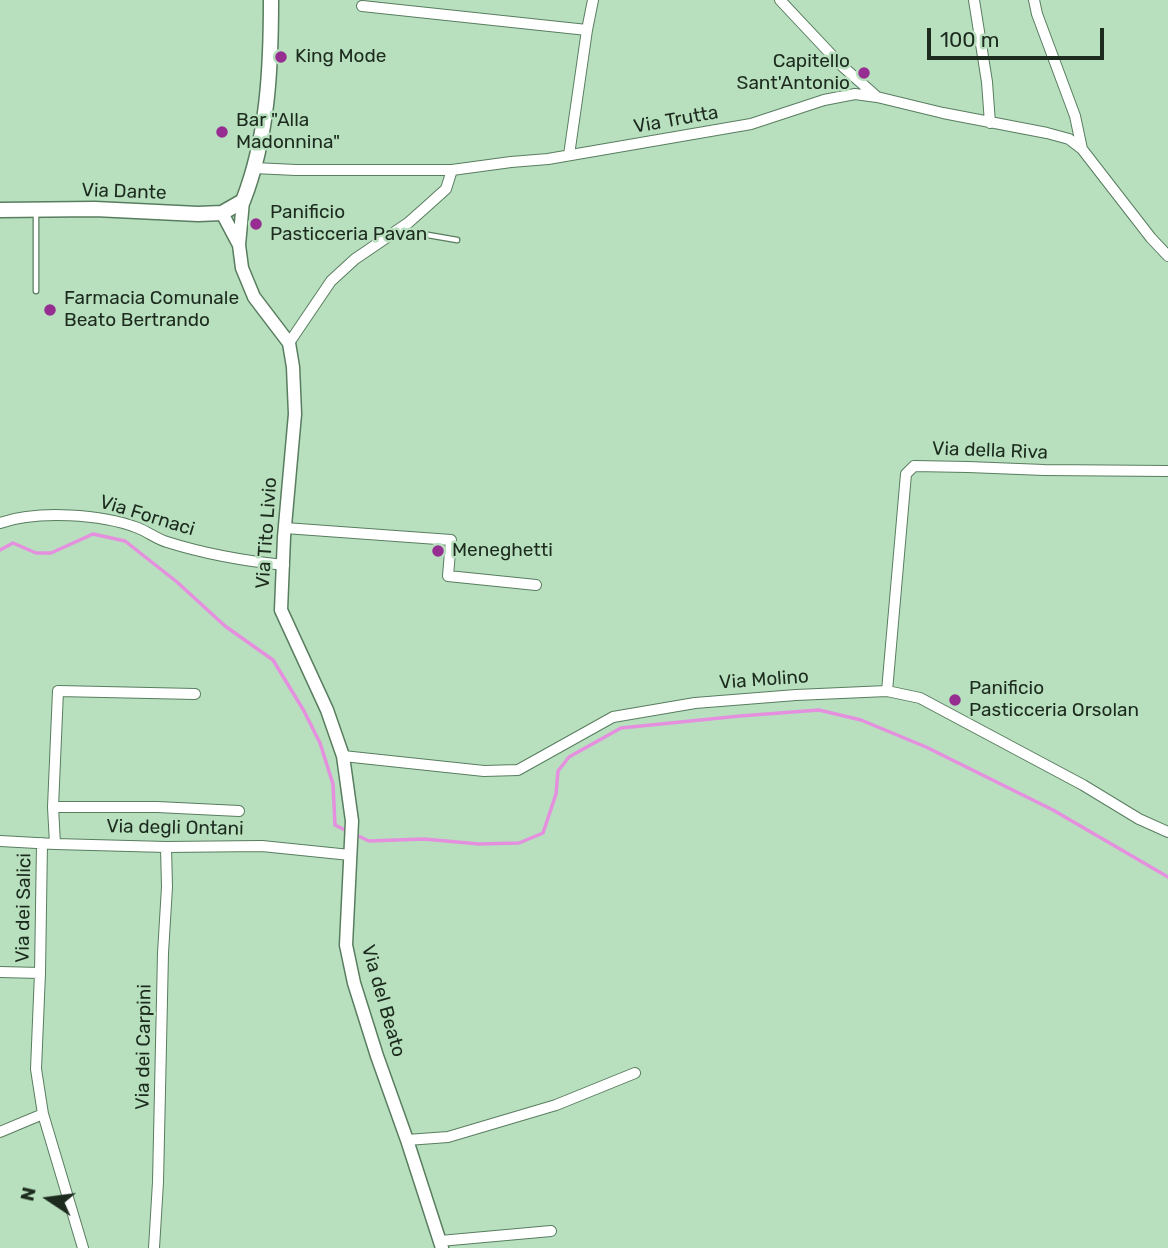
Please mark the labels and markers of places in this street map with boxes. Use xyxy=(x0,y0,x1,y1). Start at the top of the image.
place label: King Mode xyxy=(295,46,386,68)
marker: King Mode xyxy=(273,49,289,65)
place label: Capitello Sant'Antonio xyxy=(737,51,850,95)
marker: Capitello Sant'Antonio xyxy=(856,65,872,81)
place label: Bar "Alla Madonnina" xyxy=(236,110,340,154)
marker: Bar "Alla Madonnina" xyxy=(214,124,230,140)
place label: Panificio Pasticceria Pavan xyxy=(270,202,427,246)
marker: Panificio Pasticceria Pavan xyxy=(248,216,264,232)
place label: Farmacia Comunale Beato Bertrando xyxy=(64,288,239,332)
marker: Farmacia Comunale Beato Bertrando xyxy=(42,302,58,318)
place label: Meneghetti xyxy=(452,540,553,562)
marker: Meneghetti xyxy=(430,543,446,559)
place label: Panificio Pasticceria Orsolan xyxy=(969,678,1139,722)
marker: Panificio Pasticceria Orsolan xyxy=(947,692,963,708)

